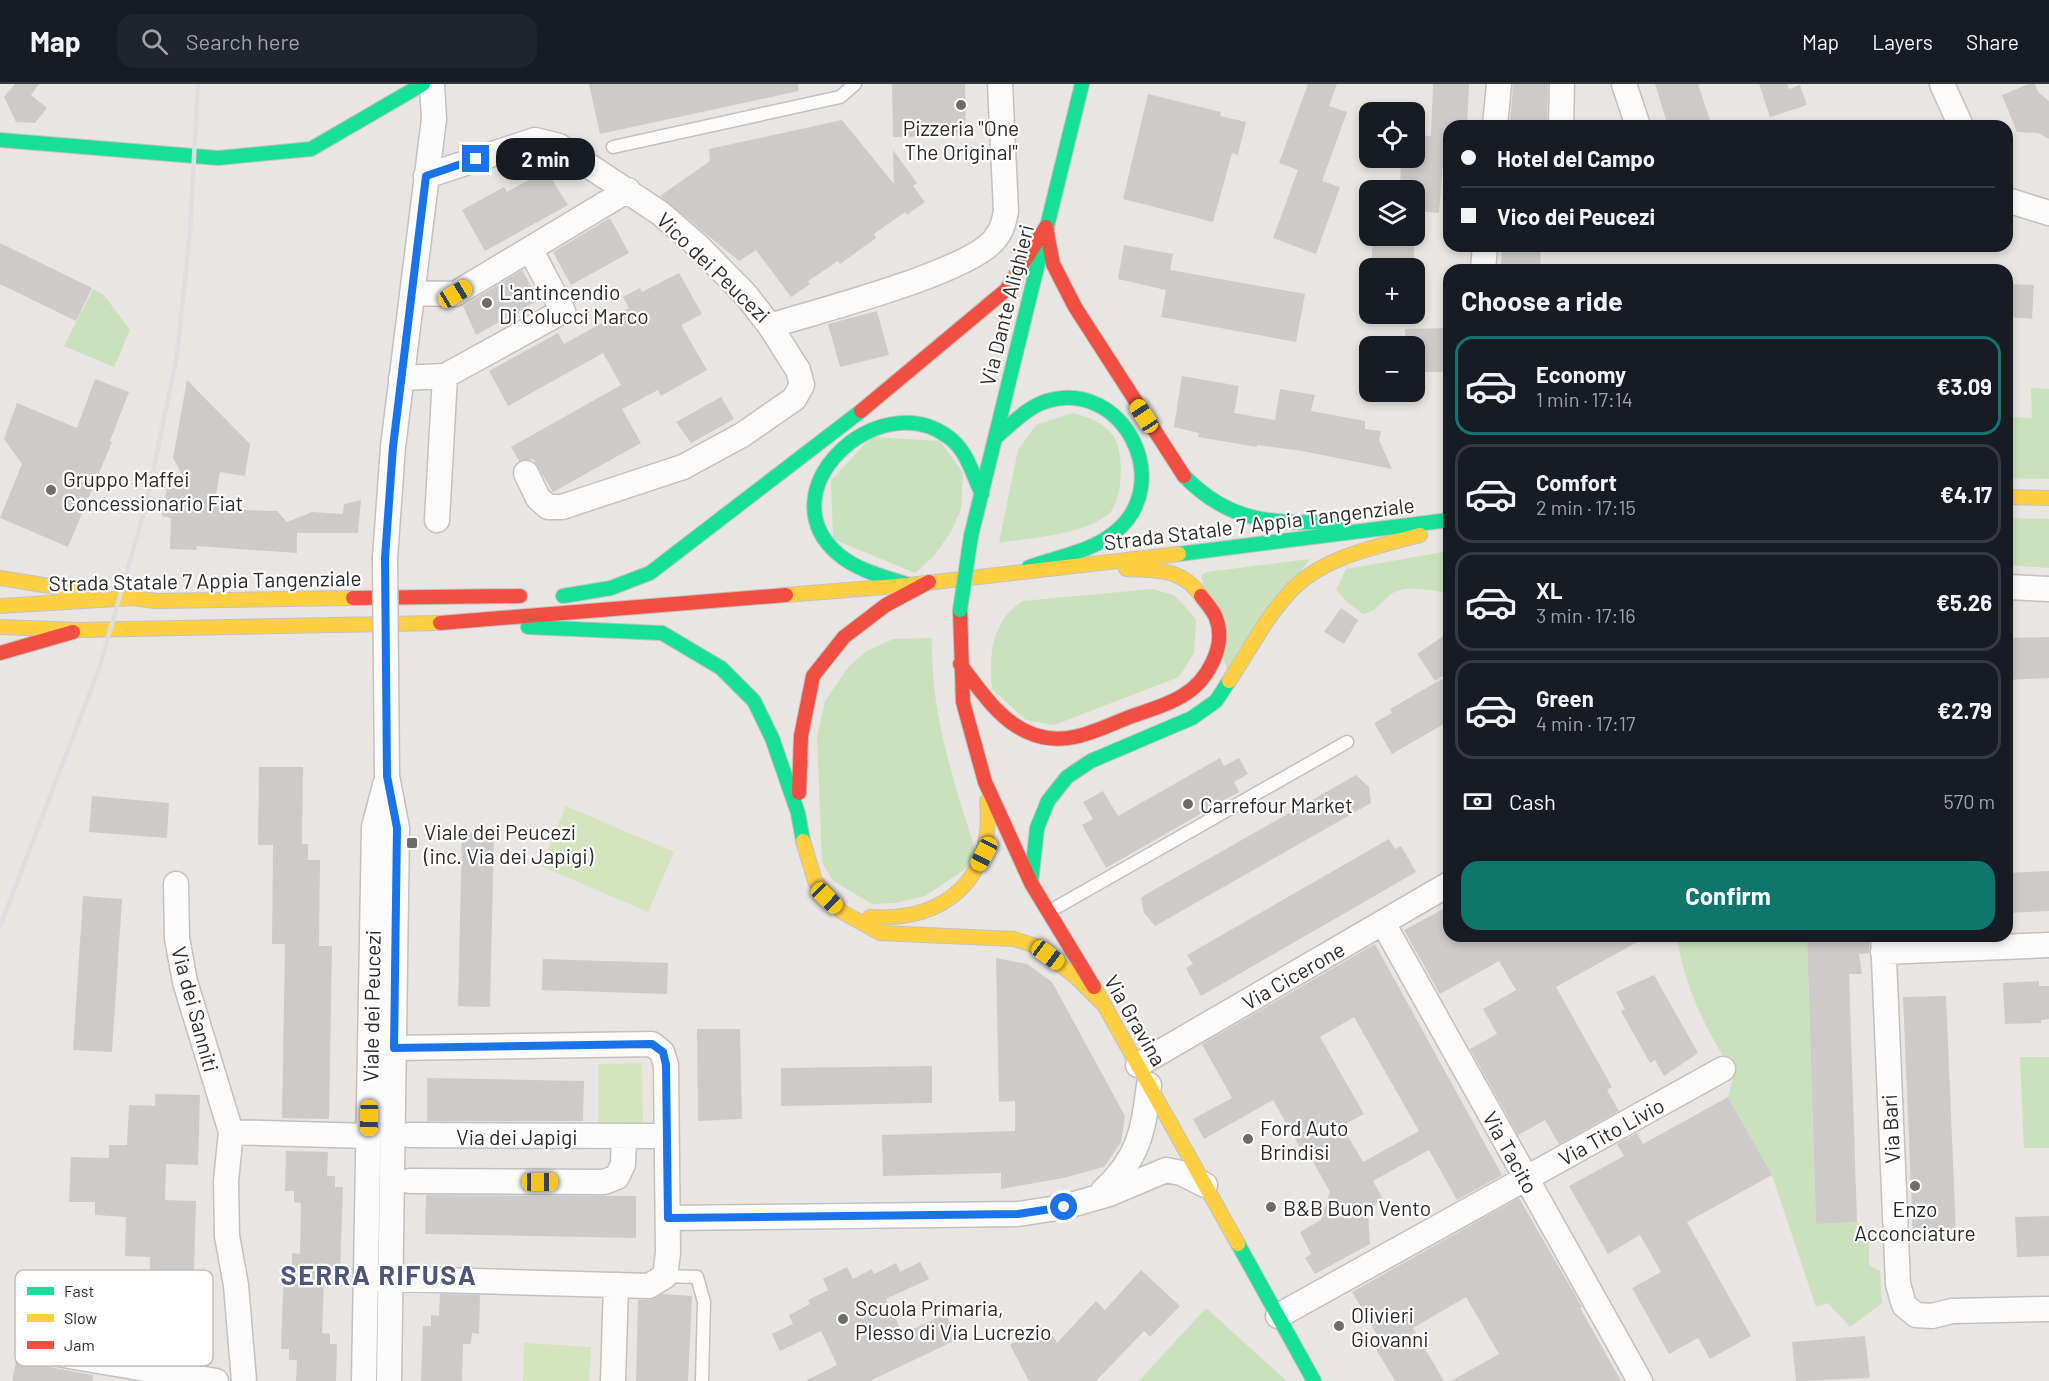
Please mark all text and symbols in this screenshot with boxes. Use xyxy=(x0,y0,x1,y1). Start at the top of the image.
search box xyxy=(117,14,537,68)
text: Map xyxy=(30,24,81,58)
icon: search xyxy=(138,25,171,58)
text: Search here xyxy=(186,28,300,54)
text: Map xyxy=(1802,29,1839,54)
text: Layers xyxy=(1872,29,1933,54)
text: Share xyxy=(1966,29,2019,54)
marker: Pizzeria "One The Original" xyxy=(954,98,968,112)
map controls xyxy=(1359,102,1425,402)
button: locate xyxy=(1359,102,1425,168)
place label: Pizzeria "One The Original" xyxy=(903,115,1019,164)
callout: 2 min xyxy=(497,138,596,180)
route end xyxy=(462,145,489,172)
text: Hotel del Campo xyxy=(1497,145,1655,171)
text: 2 min xyxy=(522,147,569,171)
button: layers xyxy=(1359,180,1425,246)
text: Vico dei Peucezi xyxy=(1497,203,1655,229)
street label: Vico dei Peucezi xyxy=(652,207,776,327)
street label: Via Dante Alighieri xyxy=(974,222,1038,388)
button: + xyxy=(1359,258,1425,324)
car xyxy=(435,277,475,311)
place label: L'antincendio Di Colucci Marco xyxy=(499,279,649,328)
text: Choose a ride xyxy=(1461,284,1623,316)
marker: L'antincendio Di Colucci Marco xyxy=(480,296,494,310)
button: − xyxy=(1359,336,1425,402)
icon: car xyxy=(1464,359,1518,413)
text: Economy xyxy=(1536,361,1626,387)
text: €3.09 xyxy=(1937,373,1992,399)
text: 1 min · 17:14 xyxy=(1536,387,1633,411)
car xyxy=(1127,396,1161,436)
place label: Gruppo Maffei Concessionario Fiat xyxy=(63,466,243,515)
icon: car xyxy=(1464,467,1518,521)
text: Comfort xyxy=(1536,469,1617,495)
text: €4.17 xyxy=(1940,481,1992,507)
marker: Gruppo Maffei Concessionario Fiat xyxy=(44,483,58,497)
street label: Strada Statale 7 Appia Tangenziale xyxy=(1102,492,1416,554)
text: 2 min · 17:15 xyxy=(1536,495,1636,519)
street label: Strada Statale 7 Appia Tangenziale xyxy=(48,565,362,595)
icon: car xyxy=(1464,575,1518,629)
text: XL xyxy=(1536,577,1562,603)
text: €5.26 xyxy=(1936,589,1992,615)
text: 3 min · 17:16 xyxy=(1536,603,1635,627)
icon: car xyxy=(1464,683,1518,737)
text: Green xyxy=(1536,685,1594,711)
text: €2.79 xyxy=(1937,697,1992,723)
text: 4 min · 17:17 xyxy=(1536,711,1635,735)
icon: cash xyxy=(1461,785,1494,818)
text: Cash xyxy=(1509,788,1556,814)
text: 570 m xyxy=(1943,789,1995,813)
place label: Carrefour Market xyxy=(1200,792,1353,817)
marker: Carrefour Market xyxy=(1181,797,1195,811)
place label: Viale dei Peucezi (inc. Via dei Japigi) xyxy=(423,819,594,868)
car xyxy=(968,834,1000,874)
marker: Viale dei Peucezi (inc. Via dei Japigi) xyxy=(405,836,419,850)
button: Confirm xyxy=(1461,861,1995,930)
car xyxy=(808,879,846,917)
street label: Viale dei Peucezi xyxy=(357,930,385,1082)
street label: Via Cicerone xyxy=(1237,936,1349,1014)
car xyxy=(1028,937,1068,973)
street label: Via dei Sanniti xyxy=(167,944,225,1074)
street label: Via Gravina xyxy=(1100,970,1172,1070)
street label: Via Tito Livio xyxy=(1554,1092,1668,1170)
street label: Via Bari xyxy=(1876,1094,1904,1164)
car xyxy=(360,1100,378,1136)
street label: Via Tacito xyxy=(1478,1107,1544,1197)
place label: Ford Auto Brindisi xyxy=(1260,1115,1349,1164)
street label: Via dei Japigi xyxy=(456,1124,578,1149)
marker: Ford Auto Brindisi xyxy=(1241,1132,1255,1146)
car xyxy=(522,1173,558,1191)
marker: Enzo Acconciature xyxy=(1908,1179,1922,1193)
route start xyxy=(1050,1193,1077,1220)
place label: B&B Buon Vento xyxy=(1283,1195,1431,1220)
place label: Enzo Acconciature xyxy=(1854,1196,1976,1245)
marker: B&B Buon Vento xyxy=(1264,1200,1278,1214)
district label: SERRA RIFUSA xyxy=(281,1258,477,1290)
legend xyxy=(15,1270,213,1366)
text: Fast xyxy=(64,1281,94,1300)
place label: Scuola Primaria, Plesso di Via Lucrezio xyxy=(855,1295,1051,1344)
place label: Olivieri Giovanni xyxy=(1351,1302,1429,1351)
text: Slow xyxy=(64,1308,97,1327)
marker: Scuola Primaria, Plesso di Via Lucrezio xyxy=(836,1312,850,1326)
marker: Olivieri Giovanni xyxy=(1332,1319,1346,1333)
text: Jam xyxy=(64,1335,95,1354)

